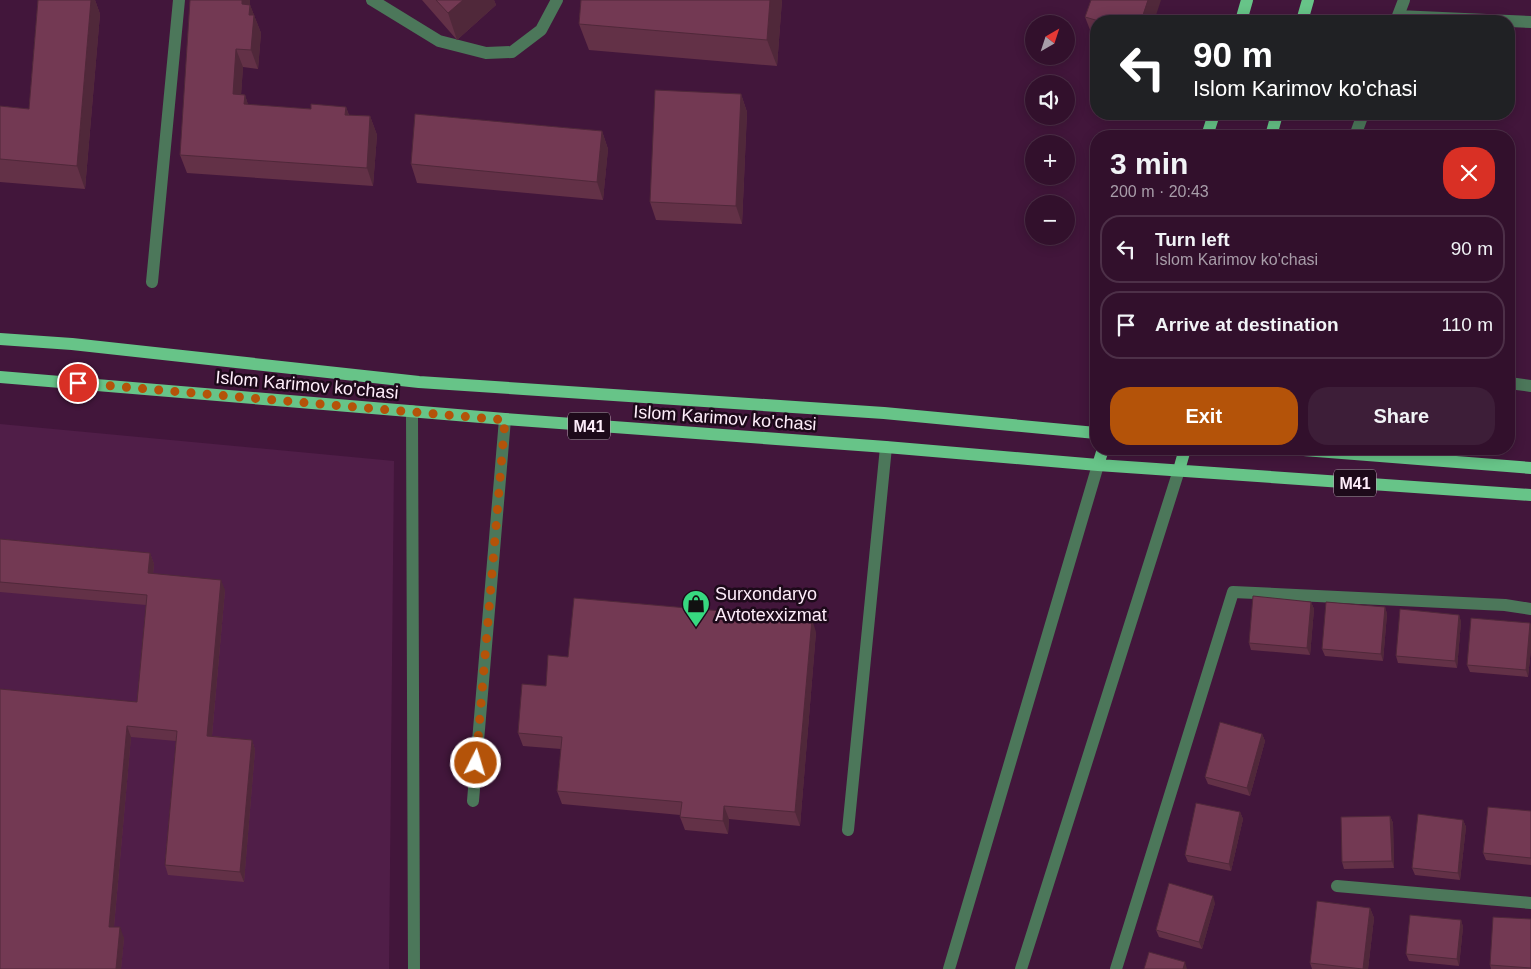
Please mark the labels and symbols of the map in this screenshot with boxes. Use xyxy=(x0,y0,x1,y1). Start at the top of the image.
north arrow xyxy=(1025,15,1075,65)
pin xyxy=(57,362,99,404)
street label: Islom Karimov ko'chasi xyxy=(215,367,399,403)
street label: Islom Karimov ko'chasi xyxy=(633,402,817,434)
road number: M41 xyxy=(568,412,610,440)
road number: M41 xyxy=(1334,469,1376,496)
place label: Surxondaryo Avtotexxizmat xyxy=(715,584,827,625)
shop icon: Surxondaryo Avtotexxizmat xyxy=(681,589,711,628)
position arrow xyxy=(449,736,501,788)

